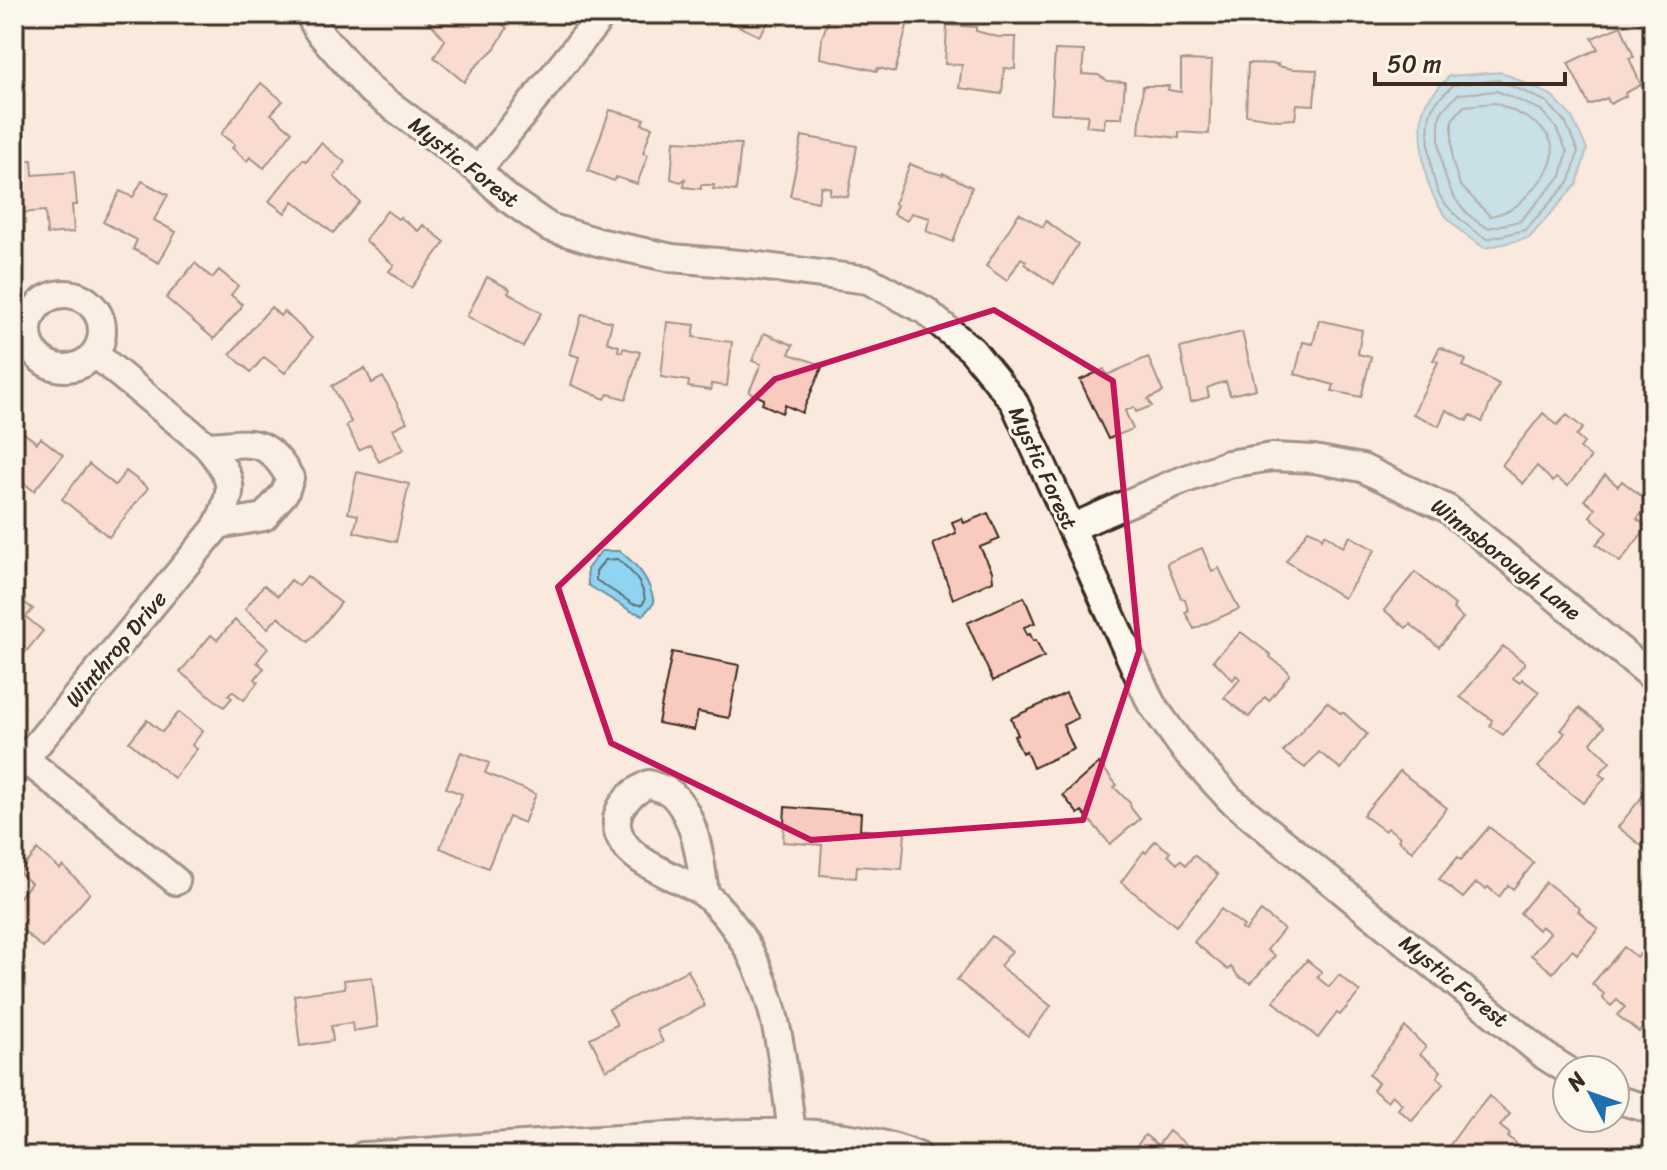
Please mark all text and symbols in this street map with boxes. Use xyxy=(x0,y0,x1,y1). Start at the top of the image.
scale bar xyxy=(1375,36,1565,86)
text: 50 m xyxy=(1387,43,1442,85)
street label: Mystic Forest xyxy=(400,106,529,218)
street label: Mystic Forest xyxy=(997,400,1089,537)
street label: Winnsborough Lane xyxy=(1422,487,1590,631)
street label: Winthrop Drive xyxy=(55,582,177,716)
street label: Mystic Forest xyxy=(1390,924,1518,1038)
north arrow xyxy=(1551,1054,1631,1134)
text: N xyxy=(1556,1062,1596,1101)

